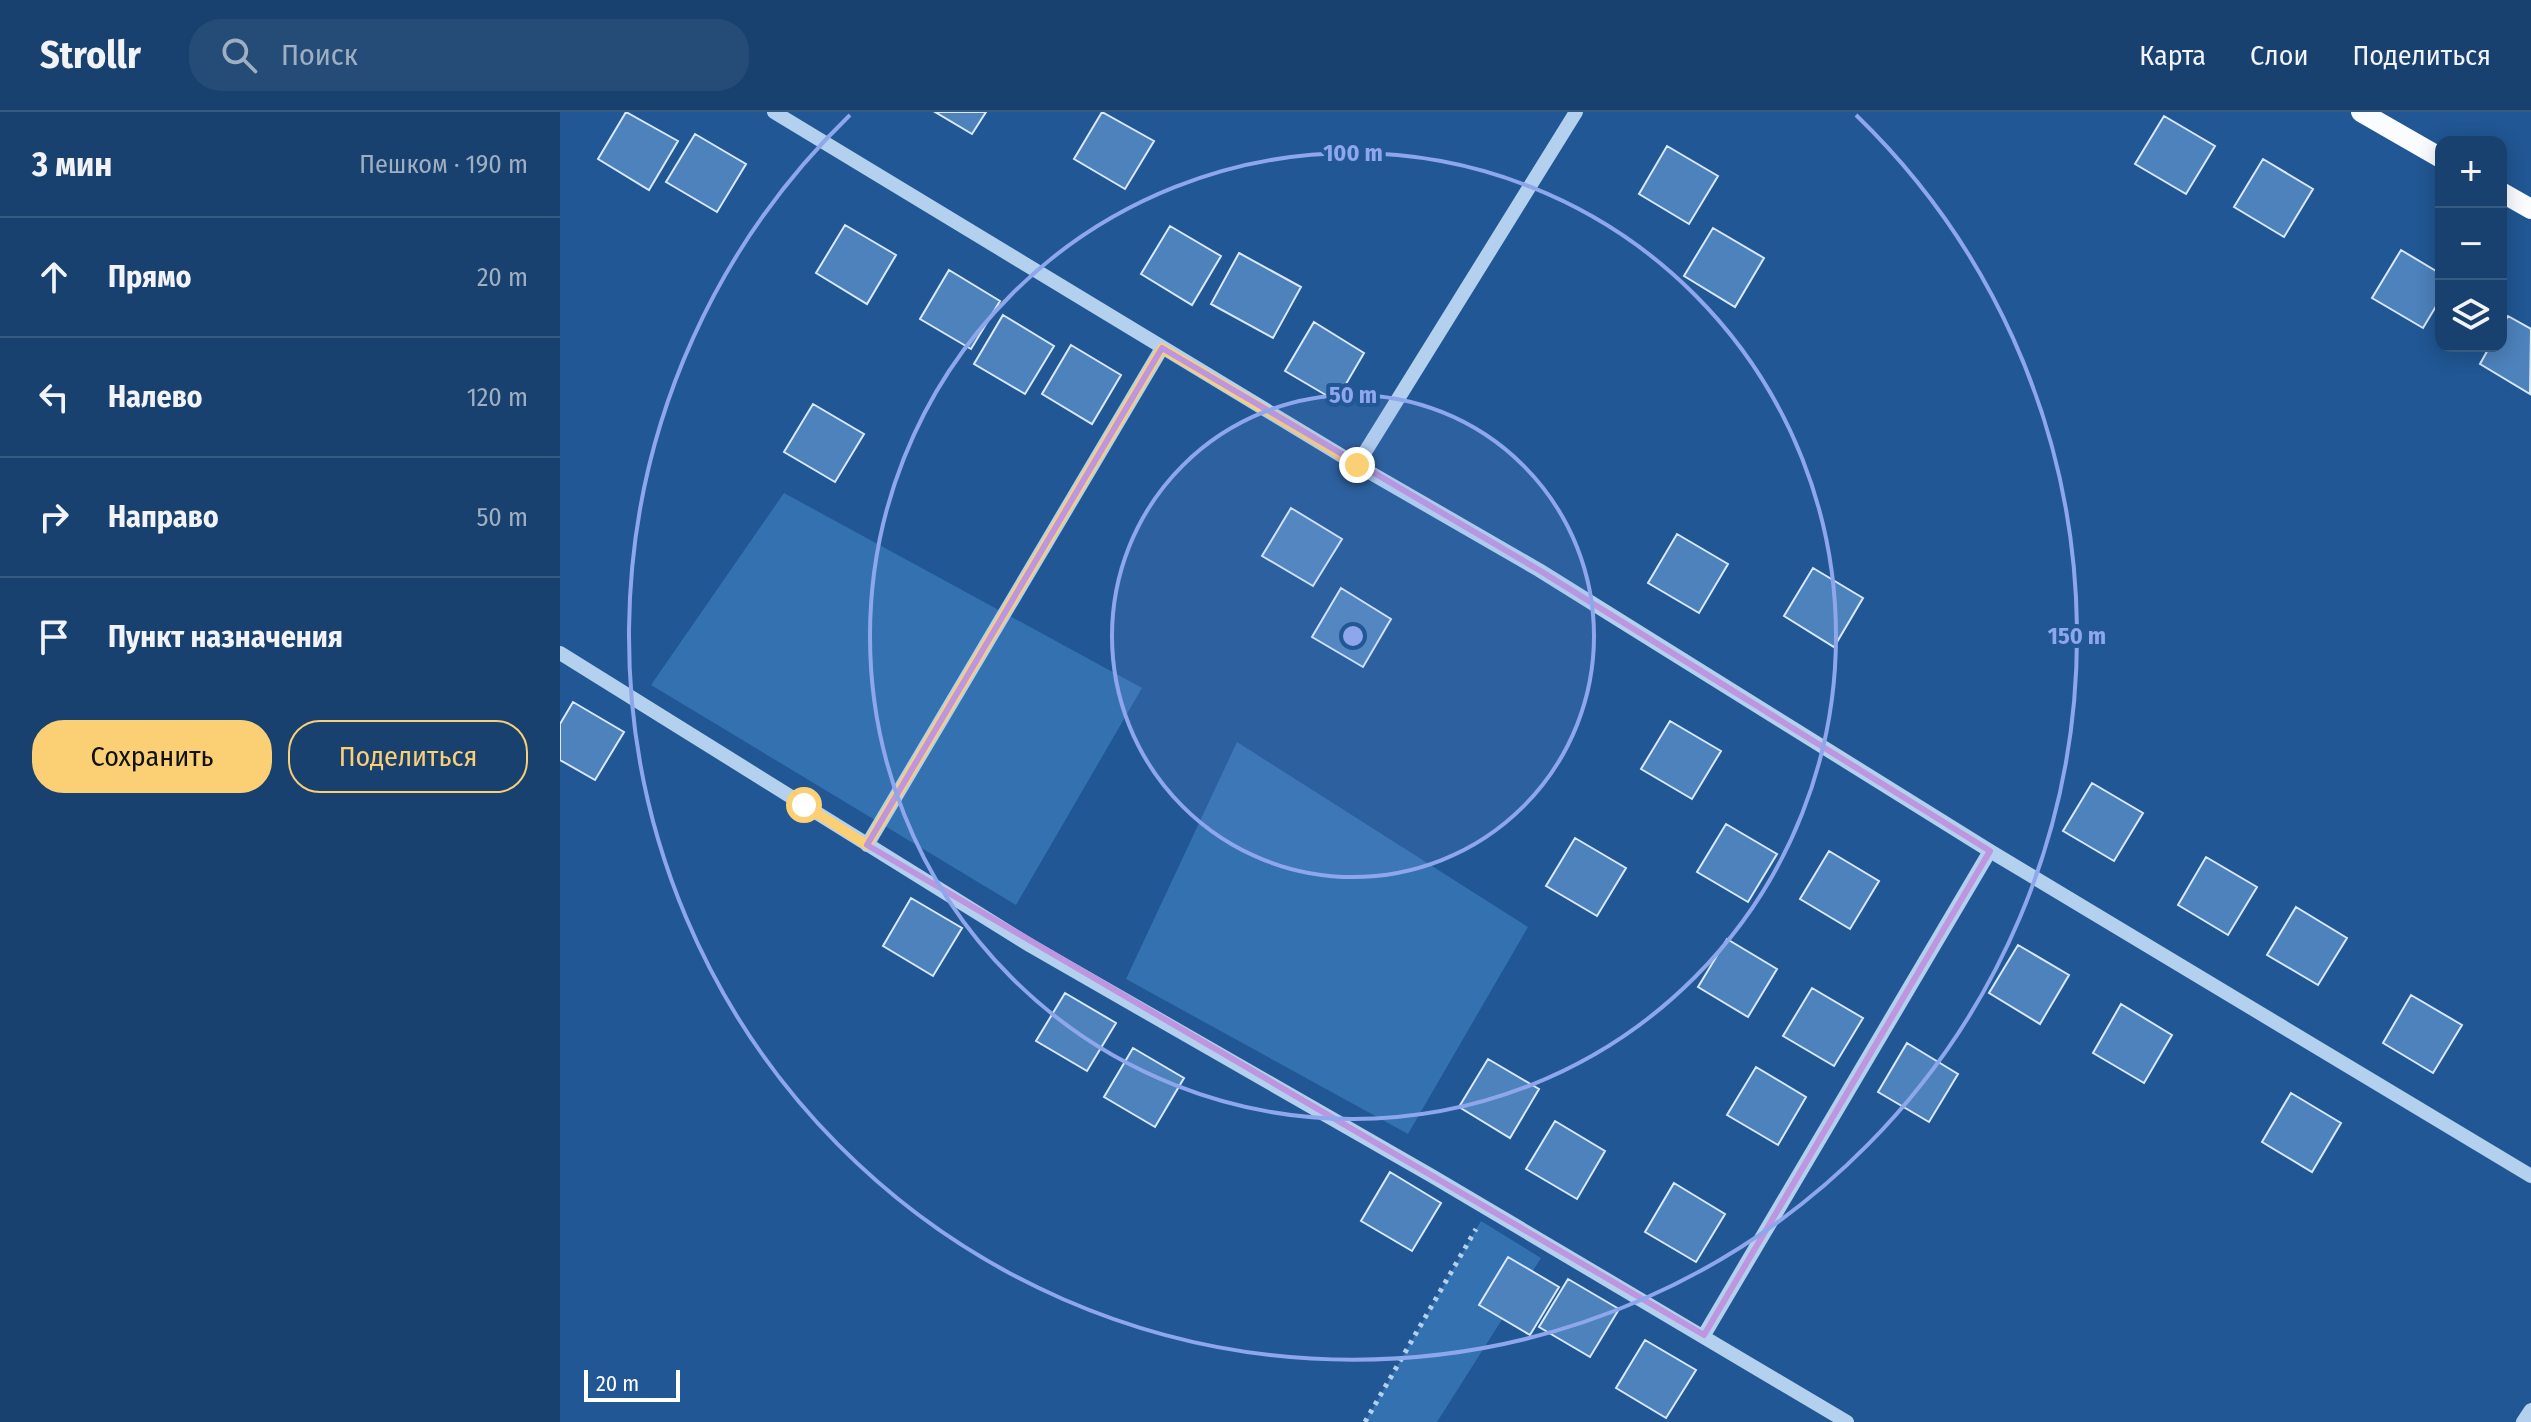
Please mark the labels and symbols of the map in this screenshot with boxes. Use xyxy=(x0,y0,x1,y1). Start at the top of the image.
text: 100 m xyxy=(1323,139,1383,167)
text: 50 m xyxy=(1329,381,1377,409)
route end xyxy=(1339,447,1375,483)
centre of rings xyxy=(1339,622,1367,650)
text: 150 m xyxy=(2048,622,2106,650)
route start xyxy=(786,787,822,823)
scale bar xyxy=(584,1366,680,1402)

